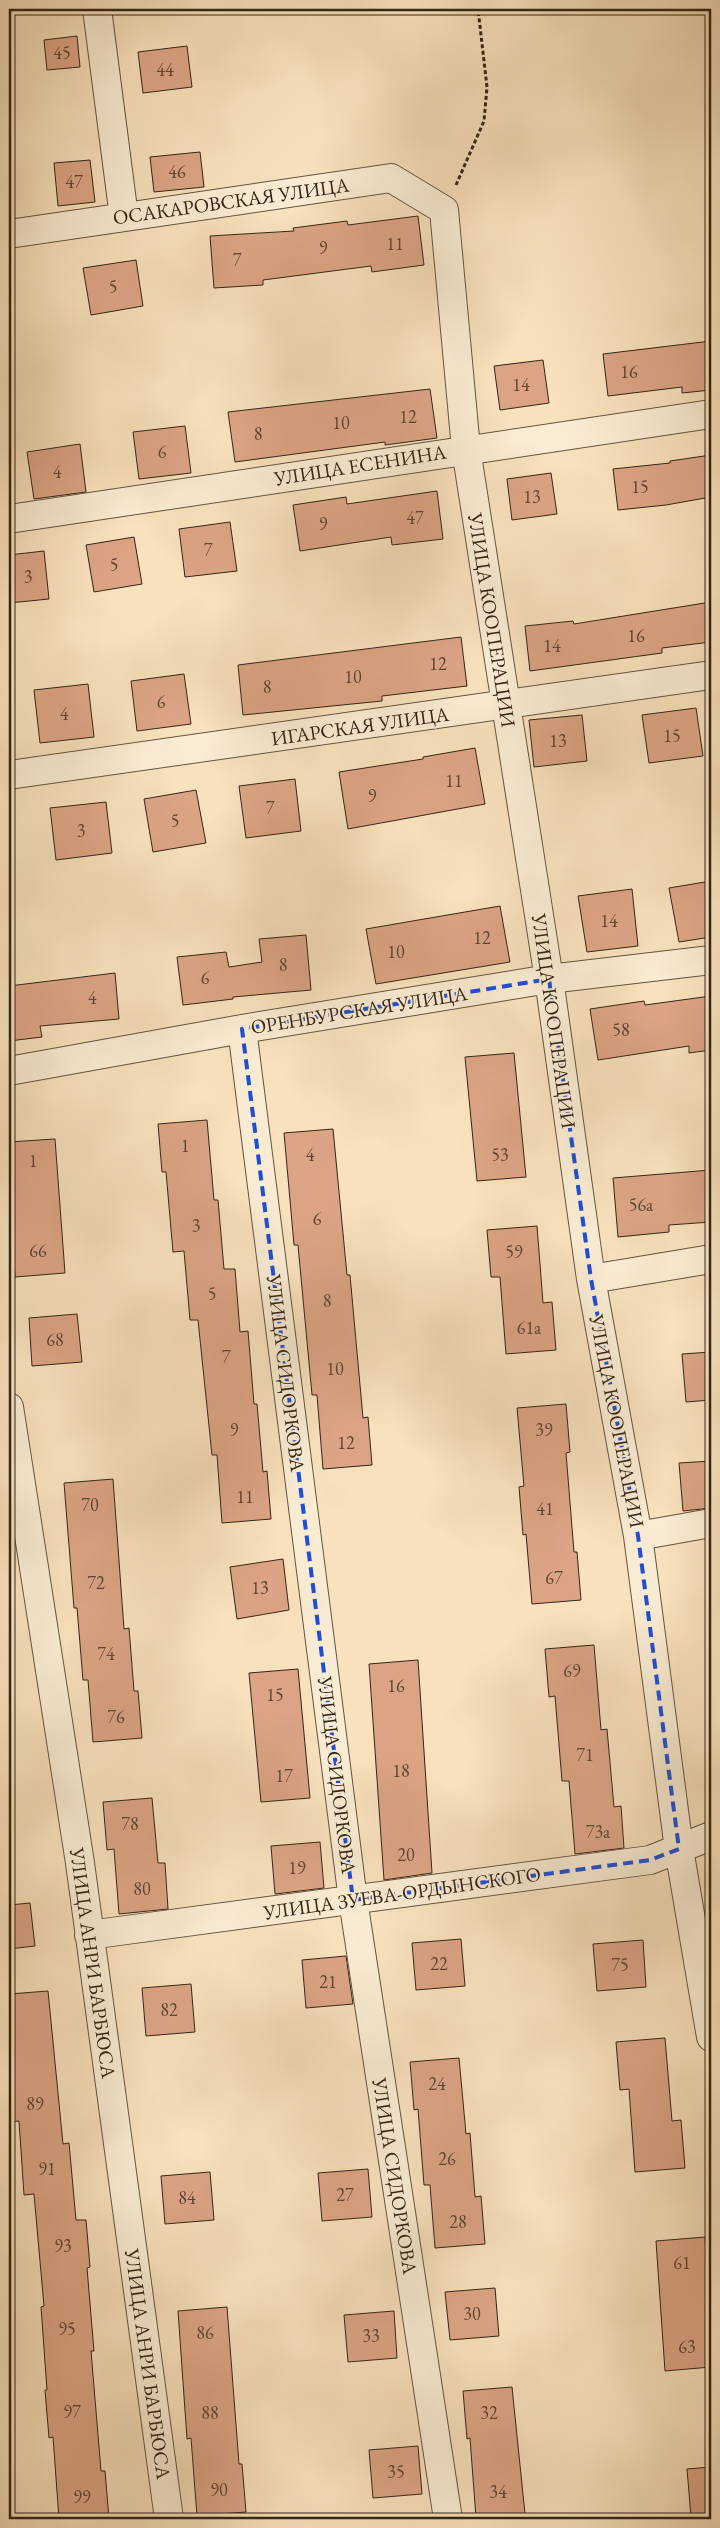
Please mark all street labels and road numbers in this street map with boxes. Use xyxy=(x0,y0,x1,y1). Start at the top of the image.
street label: ОСАКАРОВСКАЯ УЛИЦА xyxy=(111,172,351,230)
street label: УЛИЦА ЕСЕНИНА xyxy=(271,439,448,492)
street label: УЛИЦА КООПЕРАЦИИ xyxy=(462,510,522,729)
street label: ИГАРСКАЯ УЛИЦА xyxy=(269,701,451,751)
street label: УЛИЦА КООПЕРАЦИИ xyxy=(526,911,582,1130)
street label: ОРЕНБУРСКАЯ УЛИЦА xyxy=(249,980,469,1040)
street label: УЛИЦА СИДОРКОВА xyxy=(261,1272,311,1473)
street label: УЛИЦА КООПЕРАЦИИ xyxy=(583,1311,650,1530)
street label: УЛИЦА СИДОРКОВА xyxy=(312,1674,362,1875)
street label: УЛИЦА АНРИ БАРБЮСА xyxy=(64,1845,122,2080)
street label: УЛИЦА ЗУЕВА-ОРДЫНСКОГО xyxy=(261,1861,542,1925)
street label: УЛИЦА СИДОРКОВА xyxy=(366,2075,423,2276)
street label: УЛИЦА АНРИ БАРБЮСА xyxy=(119,2246,177,2481)

